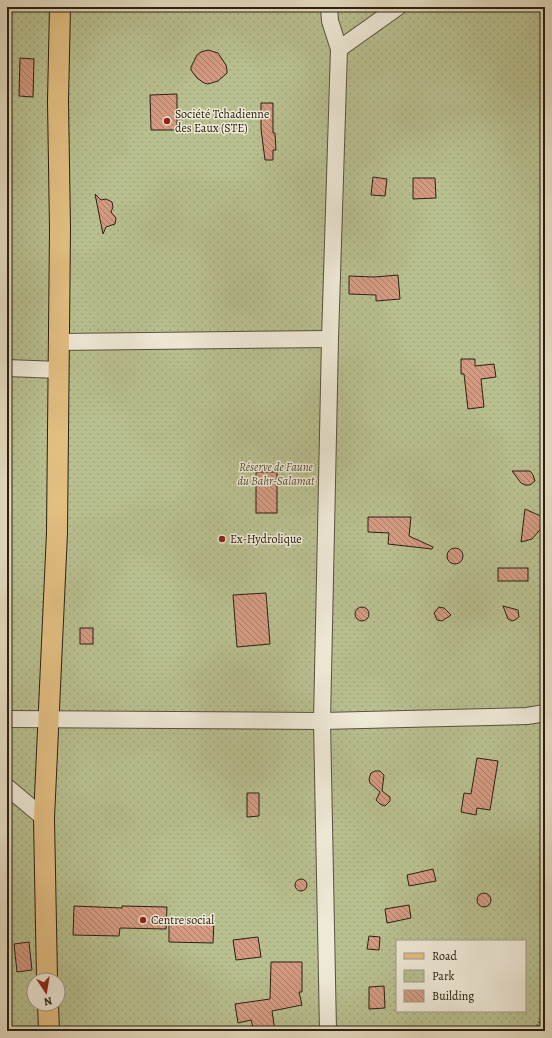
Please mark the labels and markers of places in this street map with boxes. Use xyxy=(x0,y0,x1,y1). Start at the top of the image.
place label: Société Tchadienne des Eaux (STE) xyxy=(175,106,269,136)
marker: Société Tchadienne des Eaux (STE) xyxy=(162,116,172,126)
place label: Ex-Hydrolique xyxy=(230,531,302,547)
marker: Ex-Hydrolique xyxy=(217,534,227,544)
place label: Centre social xyxy=(151,912,214,928)
marker: Centre social xyxy=(138,915,148,925)

